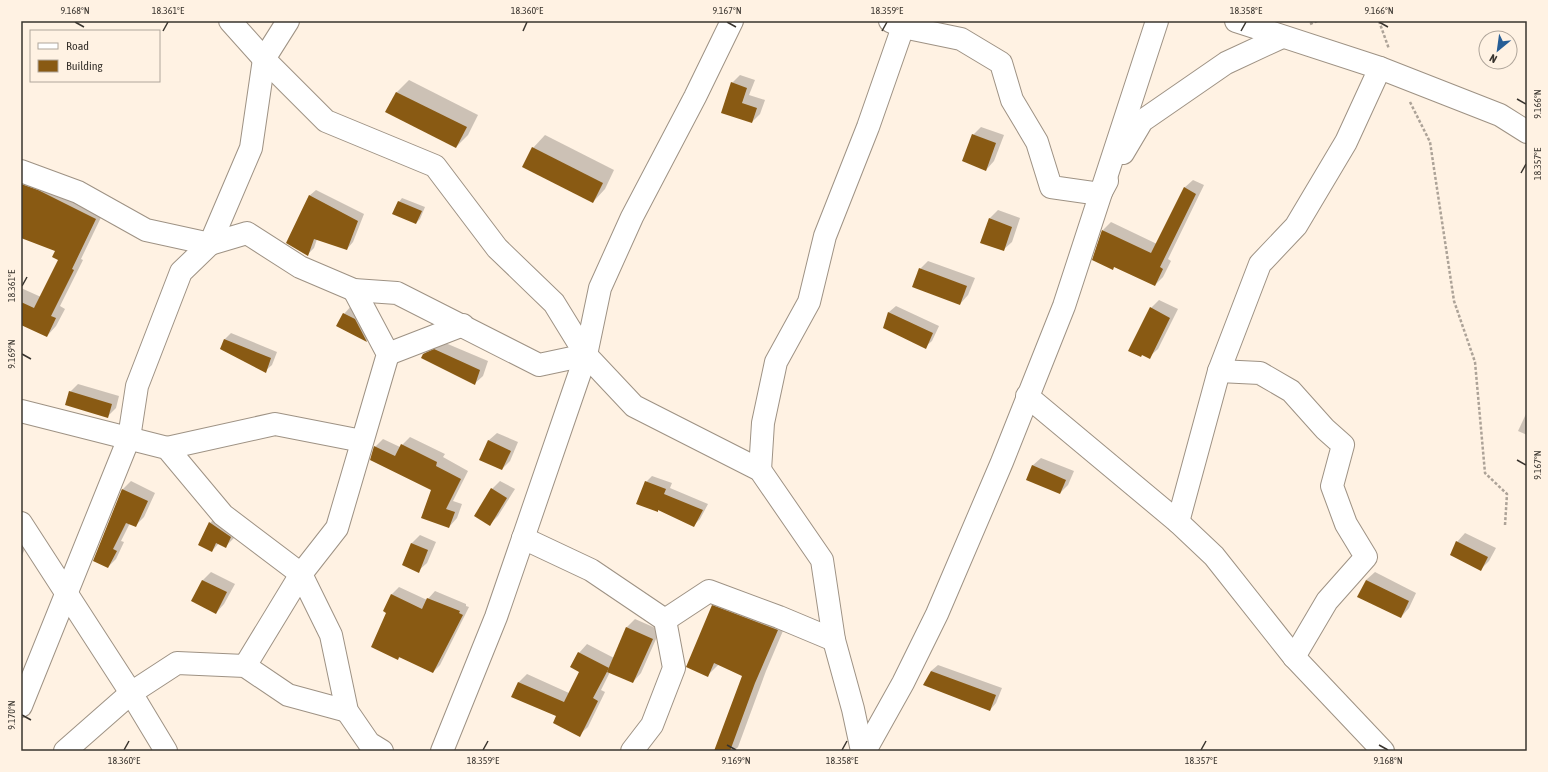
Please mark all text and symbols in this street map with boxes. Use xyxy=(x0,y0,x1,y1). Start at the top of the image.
text: 9.168°N xyxy=(60,5,90,16)
text: 18.361°E xyxy=(152,5,185,16)
text: 18.360°E xyxy=(511,5,544,16)
text: 9.167°N xyxy=(712,5,742,16)
text: 18.359°E xyxy=(871,5,904,16)
text: 18.358°E xyxy=(1230,5,1263,16)
text: 9.166°N xyxy=(1364,5,1394,16)
legend xyxy=(30,30,160,82)
north arrow xyxy=(1478,30,1518,70)
text: Road xyxy=(66,39,89,53)
text: N xyxy=(1487,52,1499,66)
text: Building xyxy=(66,59,104,73)
text: 9.166°N xyxy=(1532,89,1543,119)
text: 18.357°E xyxy=(1532,147,1543,180)
text: 18.361°E xyxy=(6,269,17,302)
text: 9.169°N xyxy=(6,339,17,369)
text: 9.167°N xyxy=(1532,450,1543,480)
text: 9.170°N xyxy=(6,700,17,730)
text: 18.360°E xyxy=(108,755,141,766)
text: 18.359°E xyxy=(467,755,500,766)
text: 9.169°N xyxy=(721,755,751,766)
text: 18.358°E xyxy=(826,755,859,766)
text: 18.357°E xyxy=(1185,755,1218,766)
text: 9.168°N xyxy=(1373,755,1403,766)

